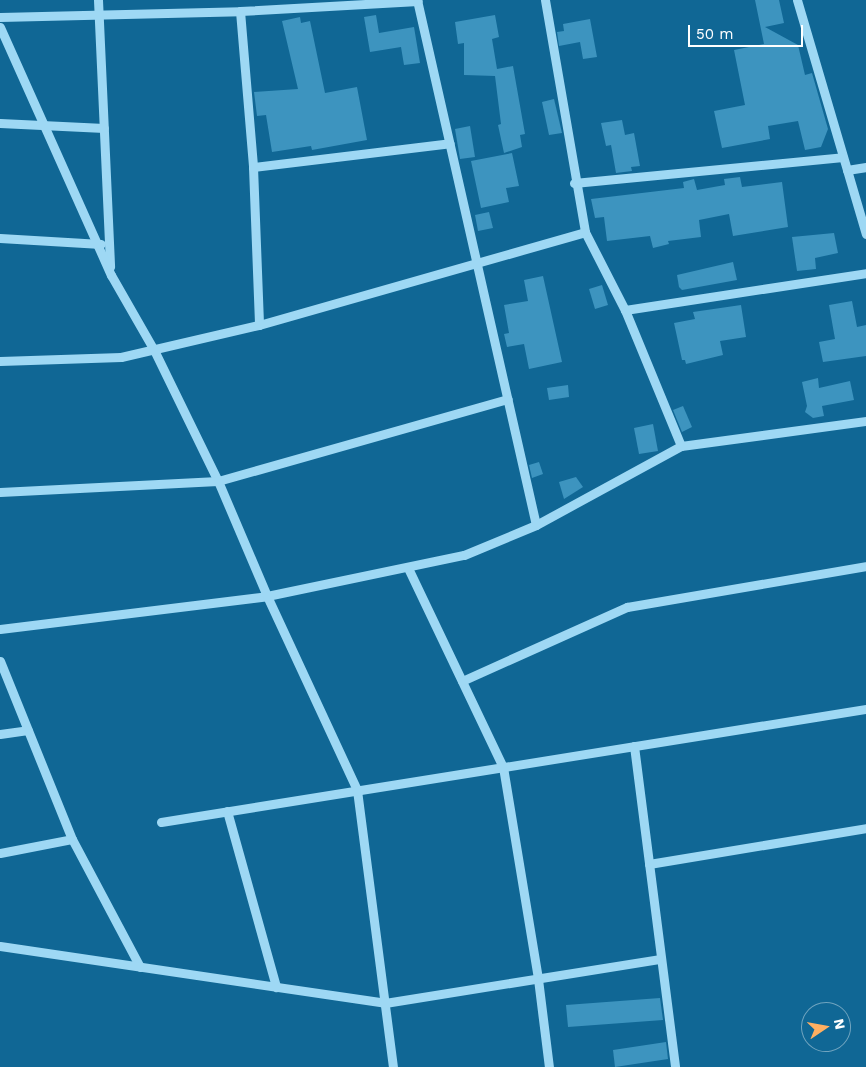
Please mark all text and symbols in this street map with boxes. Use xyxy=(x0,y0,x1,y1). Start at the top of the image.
scale bar xyxy=(691,15,806,47)
text: 50 m xyxy=(696,25,733,43)
north arrow xyxy=(801,1002,851,1052)
text: N xyxy=(831,1017,849,1031)

